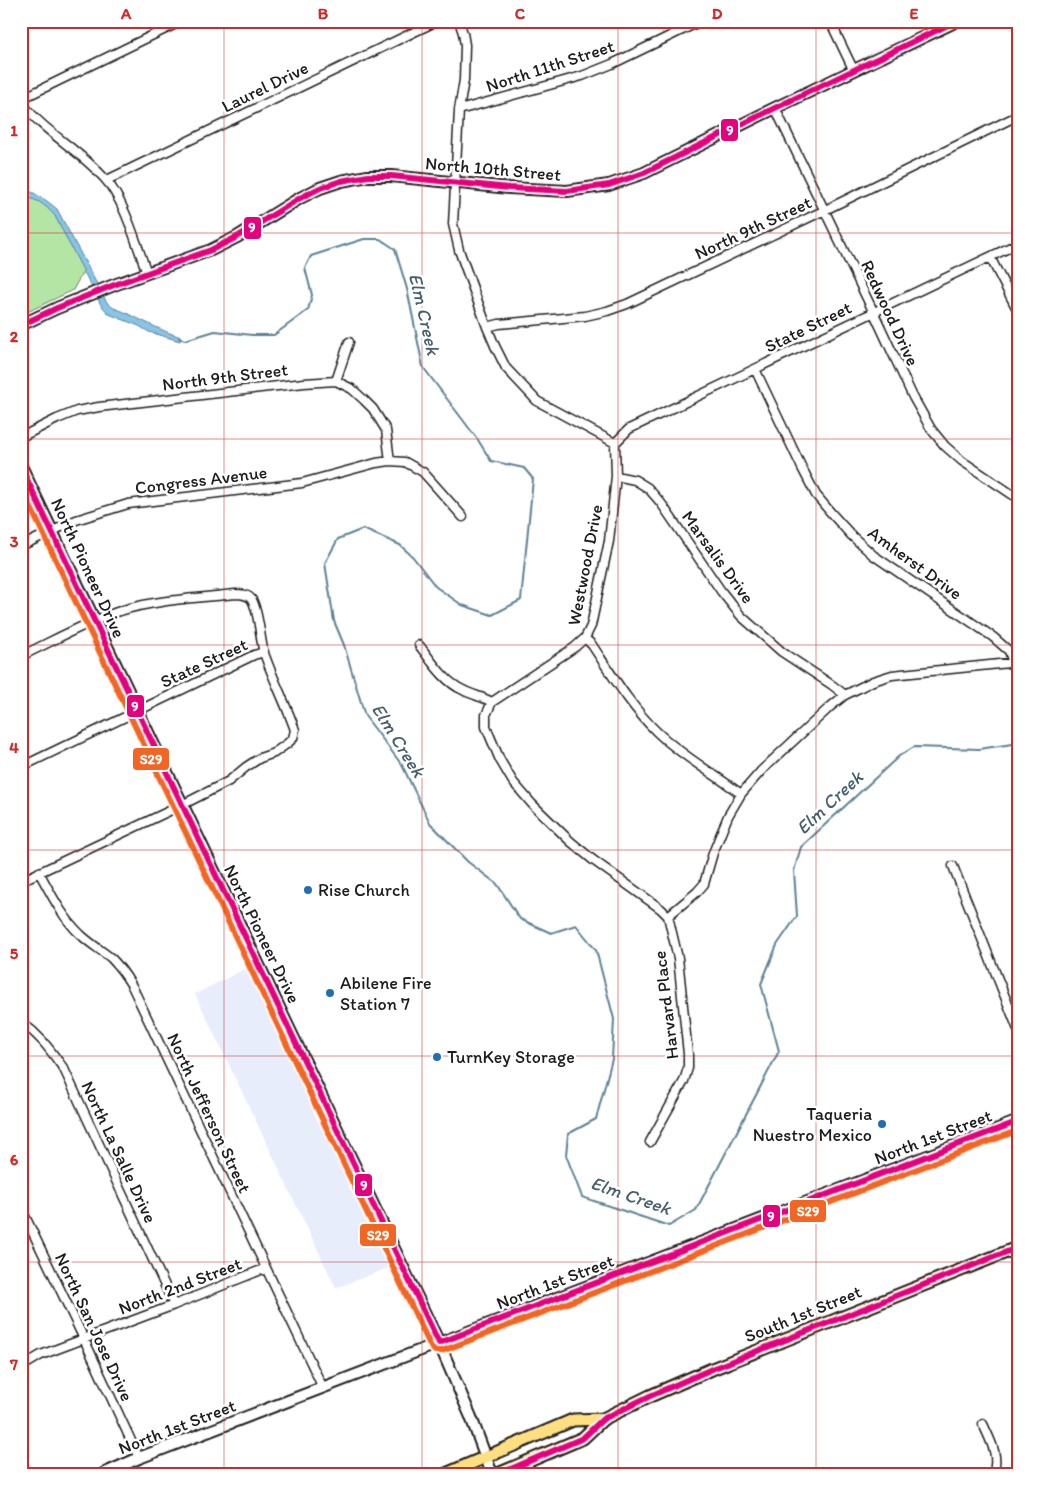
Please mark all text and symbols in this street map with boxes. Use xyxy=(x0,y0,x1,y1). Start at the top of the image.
text: A xyxy=(120,4,132,23)
text: B xyxy=(318,4,329,23)
text: C xyxy=(515,4,526,23)
text: D xyxy=(712,4,723,23)
text: E xyxy=(910,4,919,23)
street label: North 11th Street xyxy=(483,35,617,97)
street label: Laurel Drive xyxy=(218,57,312,117)
line badge: 9 xyxy=(720,118,739,142)
text: 1 xyxy=(10,121,18,140)
text: 9 xyxy=(726,122,734,139)
street label: North 10th Street xyxy=(424,152,562,186)
street label: North 9th Street xyxy=(691,191,815,265)
line badge: 9 xyxy=(243,216,262,240)
text: 9 xyxy=(248,219,256,236)
street label: Redwood Drive xyxy=(856,257,924,369)
water label: Elm Creek xyxy=(404,271,445,358)
street label: State Street xyxy=(761,296,855,357)
text: 2 xyxy=(10,327,19,346)
street label: North 9th Street xyxy=(161,358,289,396)
street label: Congress Avenue xyxy=(134,461,268,499)
street label: North Pioneer Drive xyxy=(46,495,130,641)
street label: Westwood Drive xyxy=(562,503,608,627)
street label: Marsalis Drive xyxy=(677,506,759,608)
street label: Amherst Drive xyxy=(864,521,966,605)
text: 3 xyxy=(10,532,19,551)
street label: State Street xyxy=(157,633,251,693)
line badge: 9 xyxy=(126,694,145,718)
text: 9 xyxy=(131,698,139,715)
water label: Elm Creek xyxy=(367,699,431,783)
text: 4 xyxy=(9,738,19,757)
line badge: S29 xyxy=(132,747,170,771)
text: S29 xyxy=(140,751,162,768)
water label: Elm Creek xyxy=(791,765,868,839)
street label: North Pioneer Drive xyxy=(219,861,305,1007)
place label: Rise Church xyxy=(318,879,410,901)
marker: Rise Church xyxy=(302,884,314,896)
text: 5 xyxy=(10,944,19,963)
street label: Harvard Place xyxy=(648,950,684,1060)
place label: Abilene Fire Station 7 xyxy=(340,972,432,1015)
marker: Abilene Fire Station 7 xyxy=(324,987,336,999)
street label: North Jefferson Street xyxy=(162,1030,256,1197)
place label: TurnKey Storage xyxy=(447,1046,575,1068)
marker: TurnKey Storage xyxy=(431,1051,443,1063)
street label: North La Salle Drive xyxy=(77,1078,161,1226)
place label: Taqueria Nuestro Mexico xyxy=(753,1103,872,1146)
street label: North 1st Street xyxy=(871,1104,995,1169)
marker: Taqueria Nuestro Mexico xyxy=(876,1118,888,1130)
text: 6 xyxy=(10,1150,19,1169)
water label: Elm Creek xyxy=(588,1171,675,1220)
line badge: 9 xyxy=(354,1173,373,1197)
text: 9 xyxy=(360,1177,368,1194)
line badge: S29 xyxy=(789,1199,827,1223)
text: S29 xyxy=(797,1203,819,1220)
line badge: 9 xyxy=(762,1204,781,1228)
text: 9 xyxy=(767,1208,775,1225)
line badge: S29 xyxy=(359,1223,397,1247)
text: S29 xyxy=(367,1227,389,1244)
street label: North San Jose Drive xyxy=(50,1249,138,1405)
street label: North 1st Street xyxy=(493,1249,617,1314)
street label: North 2nd Street xyxy=(115,1252,245,1320)
street label: South 1st Street xyxy=(741,1280,865,1347)
text: 7 xyxy=(9,1355,18,1374)
street label: North 1st Street xyxy=(115,1394,239,1459)

